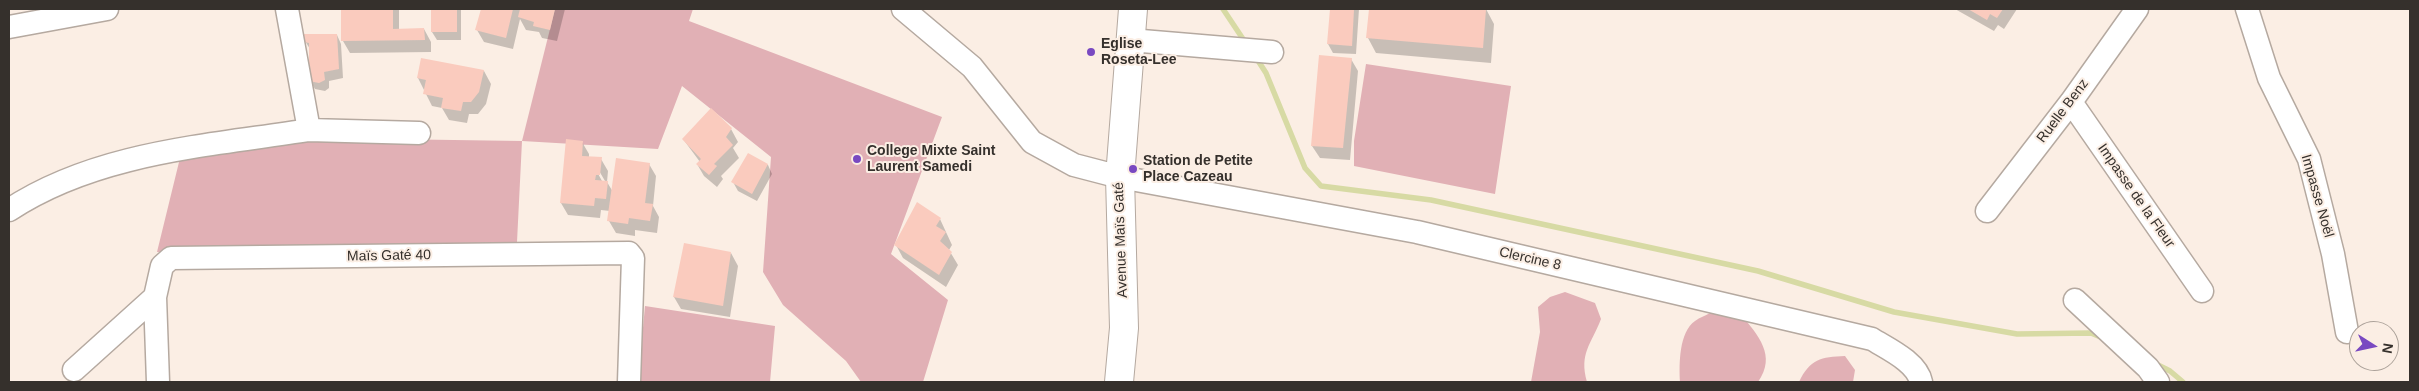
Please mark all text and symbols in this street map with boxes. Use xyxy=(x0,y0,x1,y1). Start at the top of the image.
place label: Eglise Roseta-Lee xyxy=(1101,36,1176,68)
marker: Eglise Roseta-Lee xyxy=(1085,46,1097,58)
street label: Ruelle Benz xyxy=(2034,76,2092,146)
street label: Impasse de la Fleur xyxy=(2094,141,2178,251)
place label: College Mixte Saint Laurent Samedi xyxy=(867,143,995,176)
marker: College Mixte Saint Laurent Samedi xyxy=(851,153,863,165)
place label: Station de Petite Place Cazeau xyxy=(1143,153,1253,186)
street label: Impasse Noël xyxy=(2297,153,2337,239)
marker: Station de Petite Place Cazeau xyxy=(1127,163,1139,175)
street label: Avenue Maïs Gaté xyxy=(1111,182,1131,298)
street label: Clercine 8 xyxy=(1497,244,1563,274)
street label: Maïs Gaté 40 xyxy=(347,247,431,265)
north arrow xyxy=(2349,321,2399,371)
text: N xyxy=(2379,342,2397,355)

